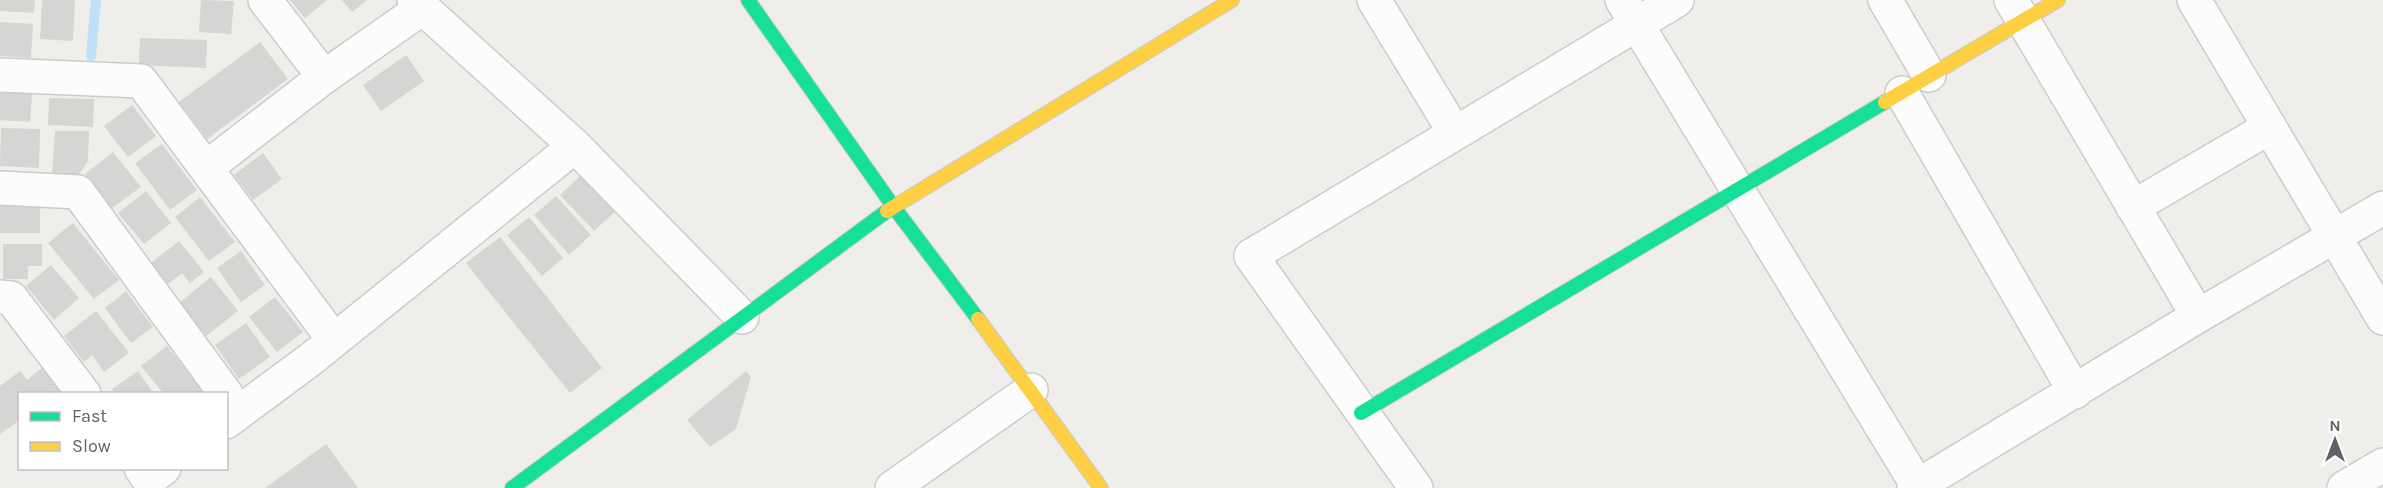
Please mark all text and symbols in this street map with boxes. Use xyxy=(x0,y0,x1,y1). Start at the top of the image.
legend xyxy=(18,392,228,470)
text: Fast xyxy=(72,405,107,427)
north arrow xyxy=(2305,410,2365,470)
text: N xyxy=(2329,416,2341,435)
text: Slow xyxy=(72,435,111,457)

